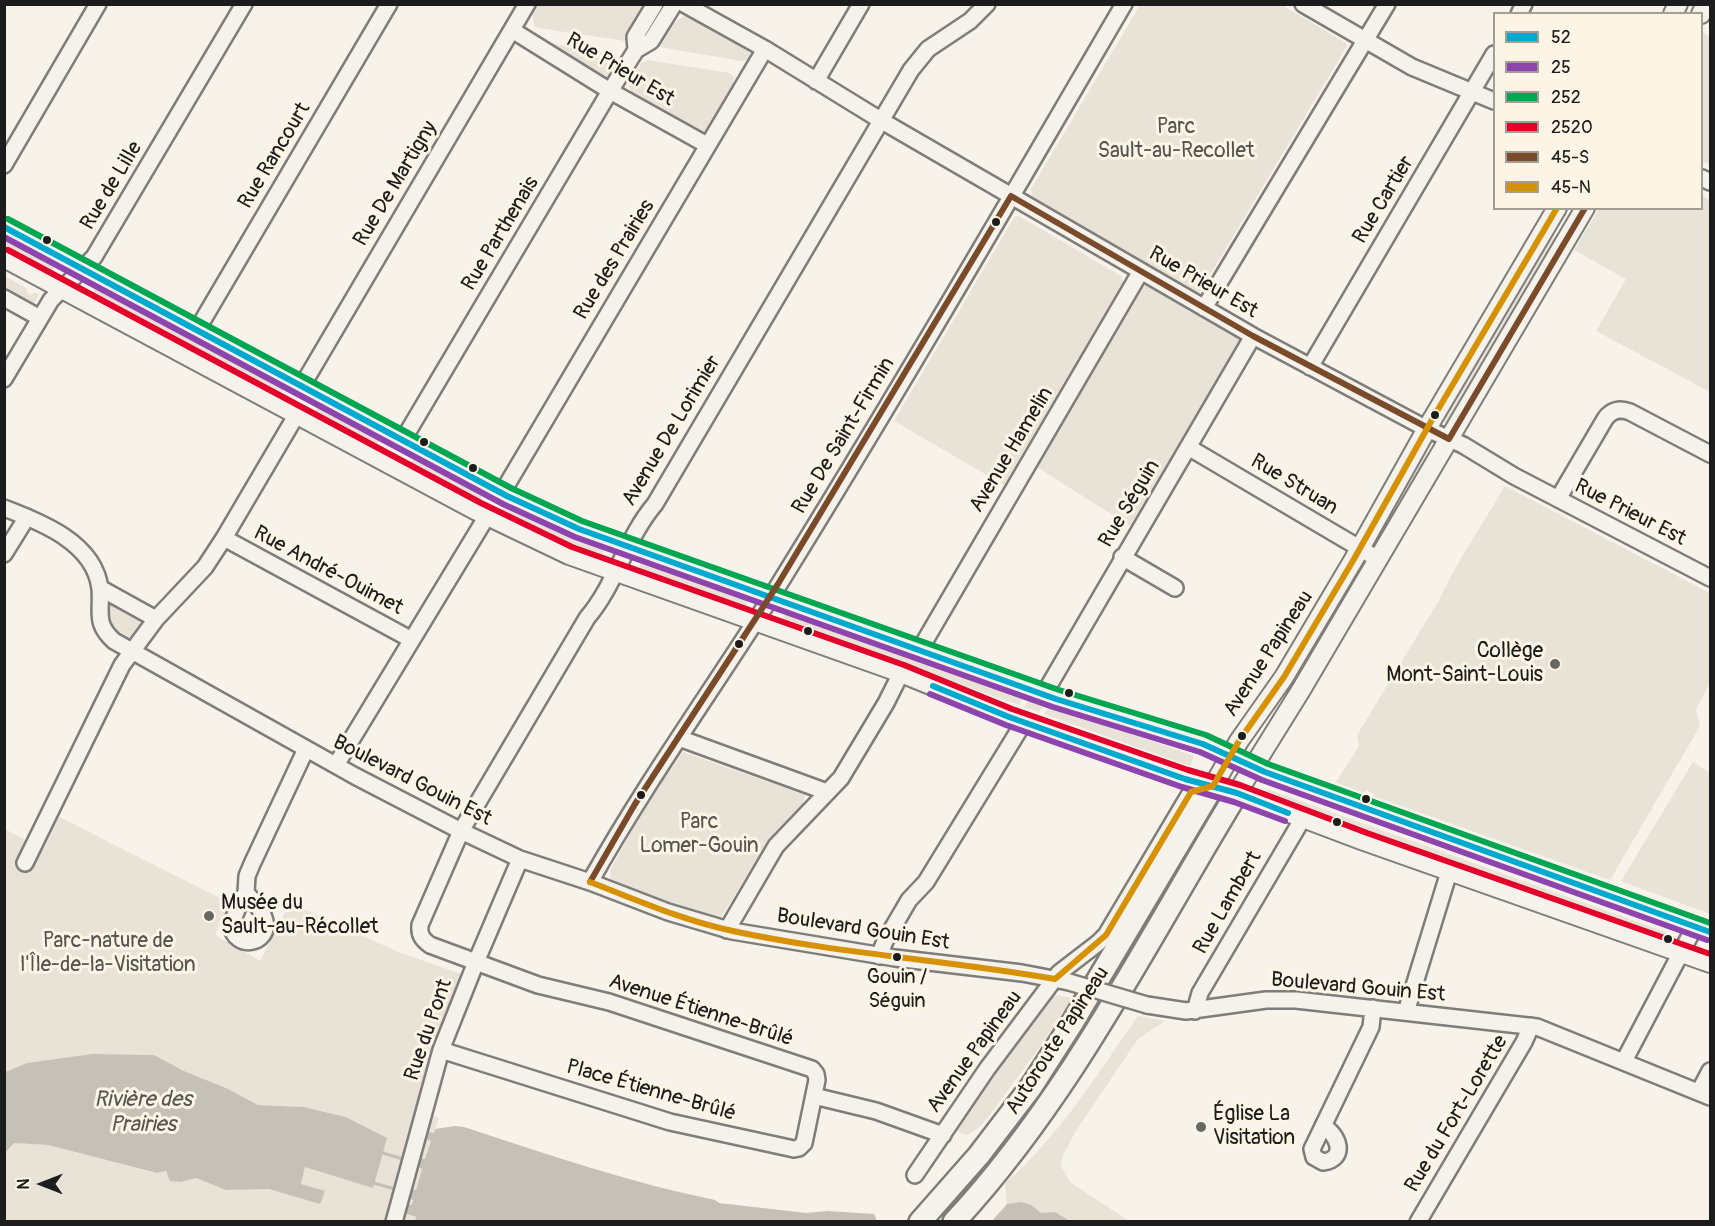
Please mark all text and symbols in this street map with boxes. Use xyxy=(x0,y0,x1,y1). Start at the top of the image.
legend xyxy=(1493,12,1703,210)
text: 52 xyxy=(1551,26,1571,49)
street label: Rue Prieur Est xyxy=(561,28,679,112)
text: 25 xyxy=(1551,56,1571,79)
text: 252 xyxy=(1551,86,1581,109)
street label: Rue Rancourt xyxy=(233,98,317,214)
park label: Parc Sault-au-Recollet xyxy=(1098,115,1254,165)
text: 252O xyxy=(1551,116,1592,139)
street label: Rue De Martigny xyxy=(349,117,443,251)
street label: Rue de Lille xyxy=(76,137,148,235)
text: 45-S xyxy=(1551,146,1589,169)
street label: Rue Cartier xyxy=(1348,152,1420,248)
street label: Rue Parthenais xyxy=(457,172,545,296)
text: 45-N xyxy=(1551,176,1591,199)
street label: Rue des Prairies xyxy=(569,195,661,325)
unlabelled marker xyxy=(990,216,1002,228)
unlabelled marker xyxy=(41,234,53,246)
street label: Rue Prieur Est xyxy=(1144,242,1262,324)
street label: Avenue De Lorimier xyxy=(617,351,727,511)
street label: Rue De Saint-Firmin xyxy=(787,353,901,519)
street label: Avenue Hamelin xyxy=(965,383,1059,517)
unlabelled marker xyxy=(1429,409,1441,421)
unlabelled marker xyxy=(418,436,430,448)
street label: Rue Struan xyxy=(1246,449,1342,521)
street label: Rue Séguin xyxy=(1094,456,1166,552)
unlabelled marker xyxy=(467,462,479,474)
street label: Rue Prieur Est xyxy=(1570,474,1690,552)
street label: Rue André-Ouimet xyxy=(249,521,407,621)
street label: Avenue Papineau xyxy=(1219,586,1319,722)
unlabelled marker xyxy=(802,625,814,637)
unlabelled marker xyxy=(733,638,745,650)
place label: Collège Mont-Saint-Louis xyxy=(1386,639,1543,689)
marker: Collège Mont-Saint-Louis xyxy=(1548,657,1562,671)
unlabelled marker xyxy=(1063,687,1075,699)
street label: Boulevard Gouin Est xyxy=(328,730,496,832)
unlabelled marker xyxy=(1236,730,1248,742)
unlabelled marker xyxy=(635,789,647,801)
unlabelled marker xyxy=(1360,793,1372,805)
park label: Parc Lomer-Gouin xyxy=(639,810,759,860)
unlabelled marker xyxy=(1331,816,1343,828)
street label: Rue Lambert xyxy=(1188,847,1268,959)
place label: Musée du Sault-au-Récollet xyxy=(221,891,378,941)
street label: Boulevard Gouin Est xyxy=(775,904,951,956)
marker: Musée du Sault-au-Récollet xyxy=(202,909,216,923)
park label: Parc-nature de l'Île-de-la-Visitation xyxy=(20,929,196,979)
unlabelled marker xyxy=(1662,933,1674,945)
marker: Gouin / Séguin xyxy=(891,951,903,963)
street label: Autoroute Papineau xyxy=(1001,962,1115,1120)
place label: Gouin / Séguin xyxy=(867,966,927,1013)
street label: Boulevard Gouin Est xyxy=(1270,968,1446,1008)
street label: Avenue Étienne-Brûlé xyxy=(606,969,796,1053)
street label: Rue du Pont xyxy=(400,976,458,1084)
street label: Avenue Papineau xyxy=(922,986,1028,1118)
street label: Rue du Fort-Lorette xyxy=(1400,1031,1514,1197)
street label: Place Étienne-Brûlé xyxy=(563,1055,739,1127)
water label: Rivière des Prairies xyxy=(94,1087,192,1138)
place label: Église La Visitation xyxy=(1213,1102,1295,1152)
marker: Église La Visitation xyxy=(1194,1120,1208,1134)
north arrow xyxy=(12,1154,72,1214)
text: N xyxy=(14,1179,34,1189)

